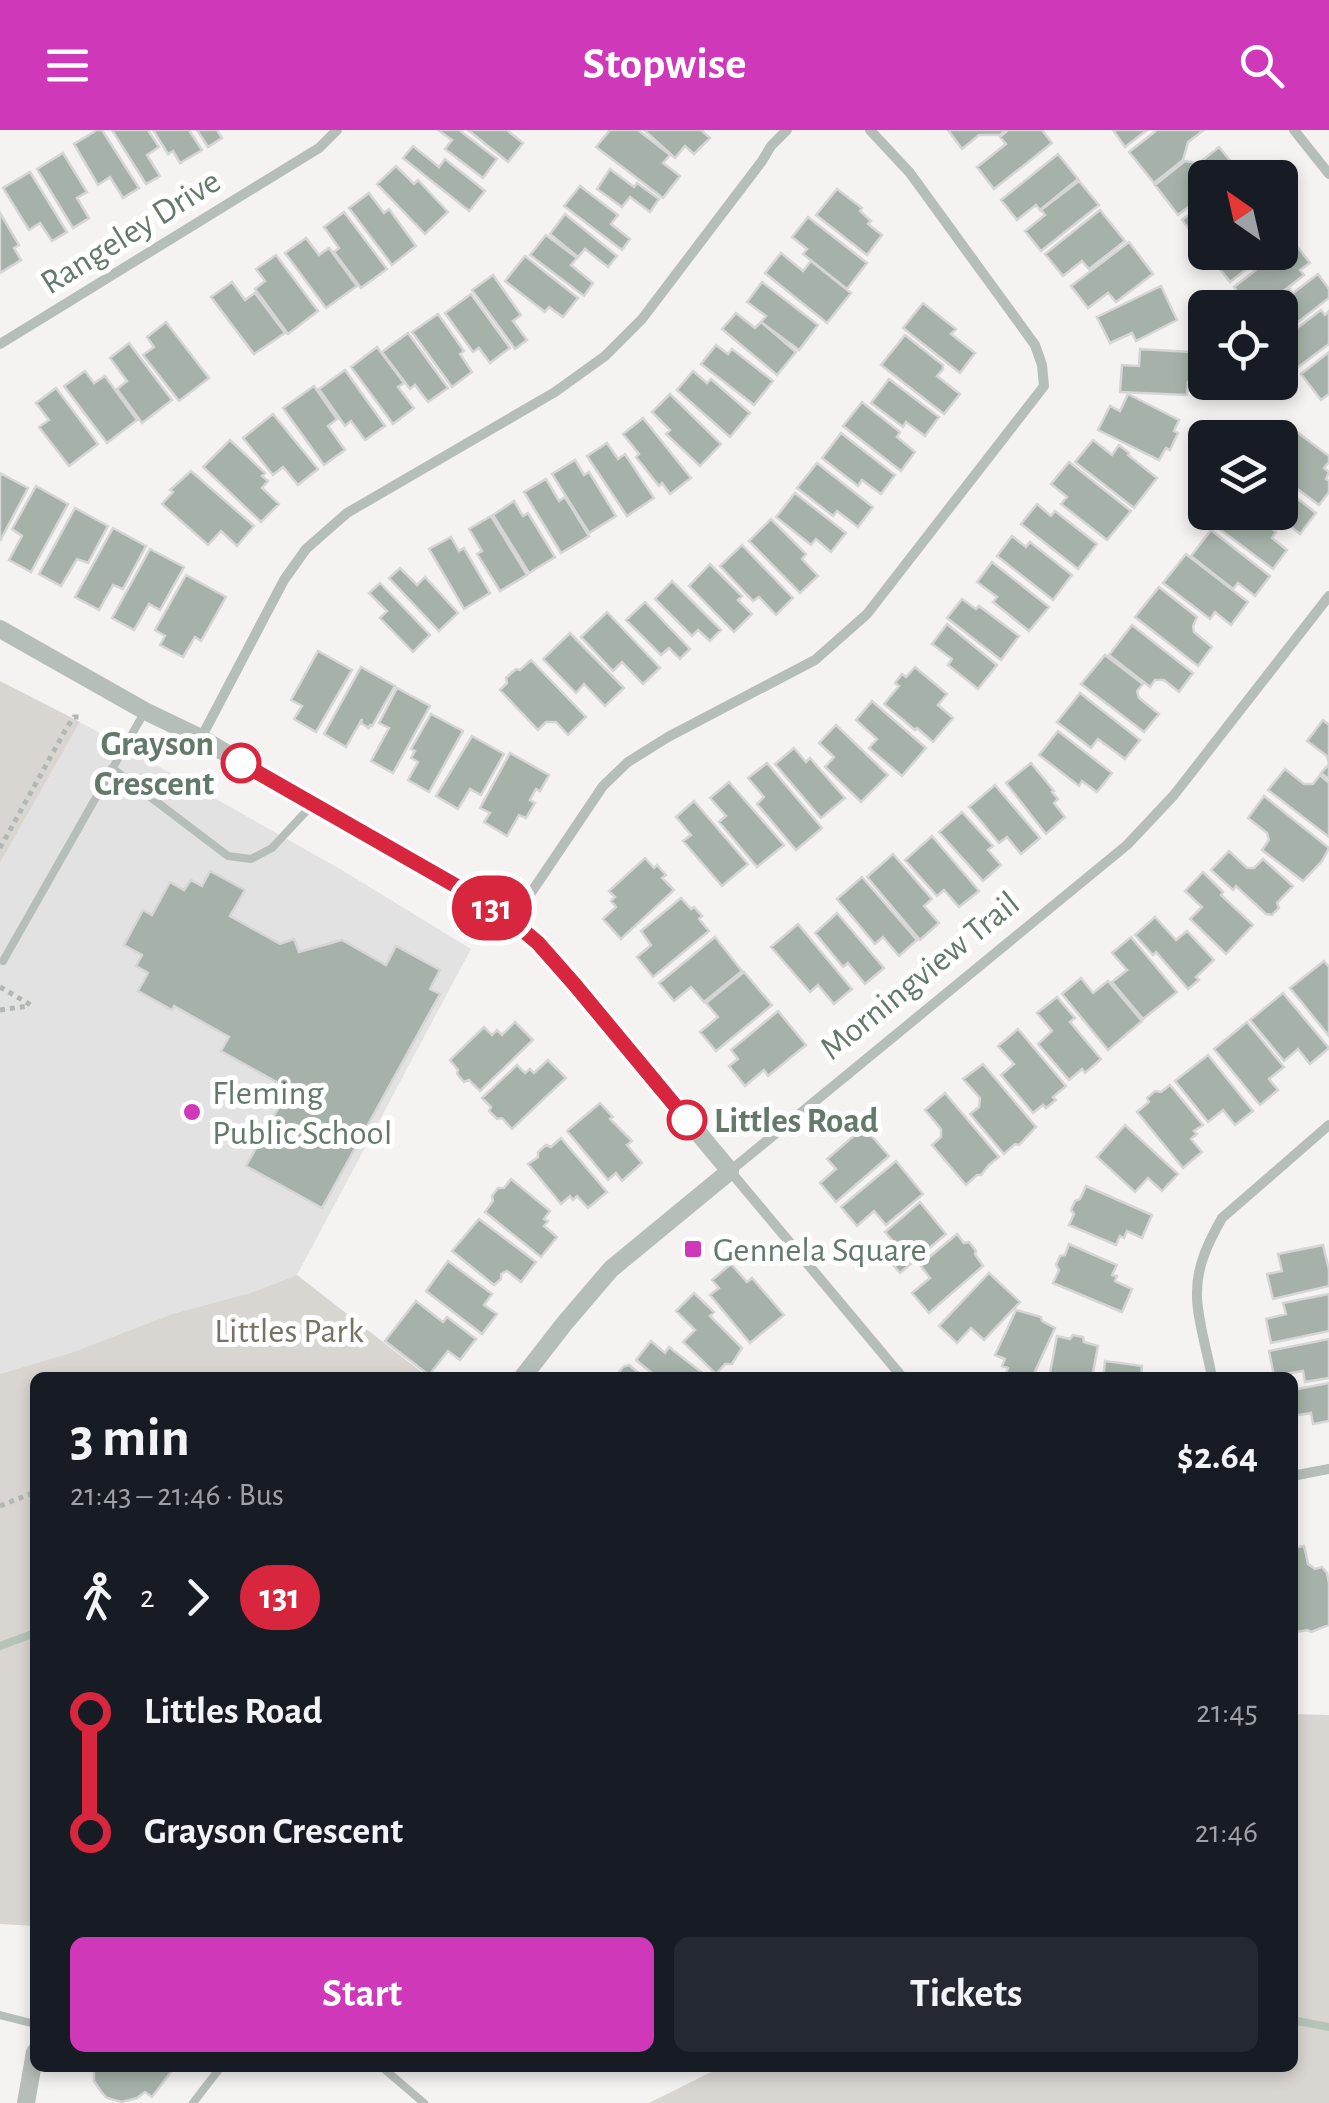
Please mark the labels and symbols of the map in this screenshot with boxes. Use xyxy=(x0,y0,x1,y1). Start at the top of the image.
north arrow xyxy=(1188,160,1298,270)
street label: Rangeley Drive xyxy=(35,163,227,301)
place label: Grayson Crescent xyxy=(94,727,214,802)
marker: Grayson Crescent xyxy=(222,744,260,782)
line badge: 131 xyxy=(434,876,550,940)
street label: Morningview Trail xyxy=(814,886,1026,1067)
place label: Fleming Public School xyxy=(212,1076,392,1151)
marker: Fleming Public School xyxy=(181,1101,203,1123)
marker: Littles Road xyxy=(668,1101,706,1139)
place label: Littles Road xyxy=(714,1104,878,1139)
place label: Gennela Square xyxy=(713,1233,927,1268)
marker: Gennela Square xyxy=(682,1238,704,1260)
park label: Littles Park xyxy=(214,1314,364,1349)

